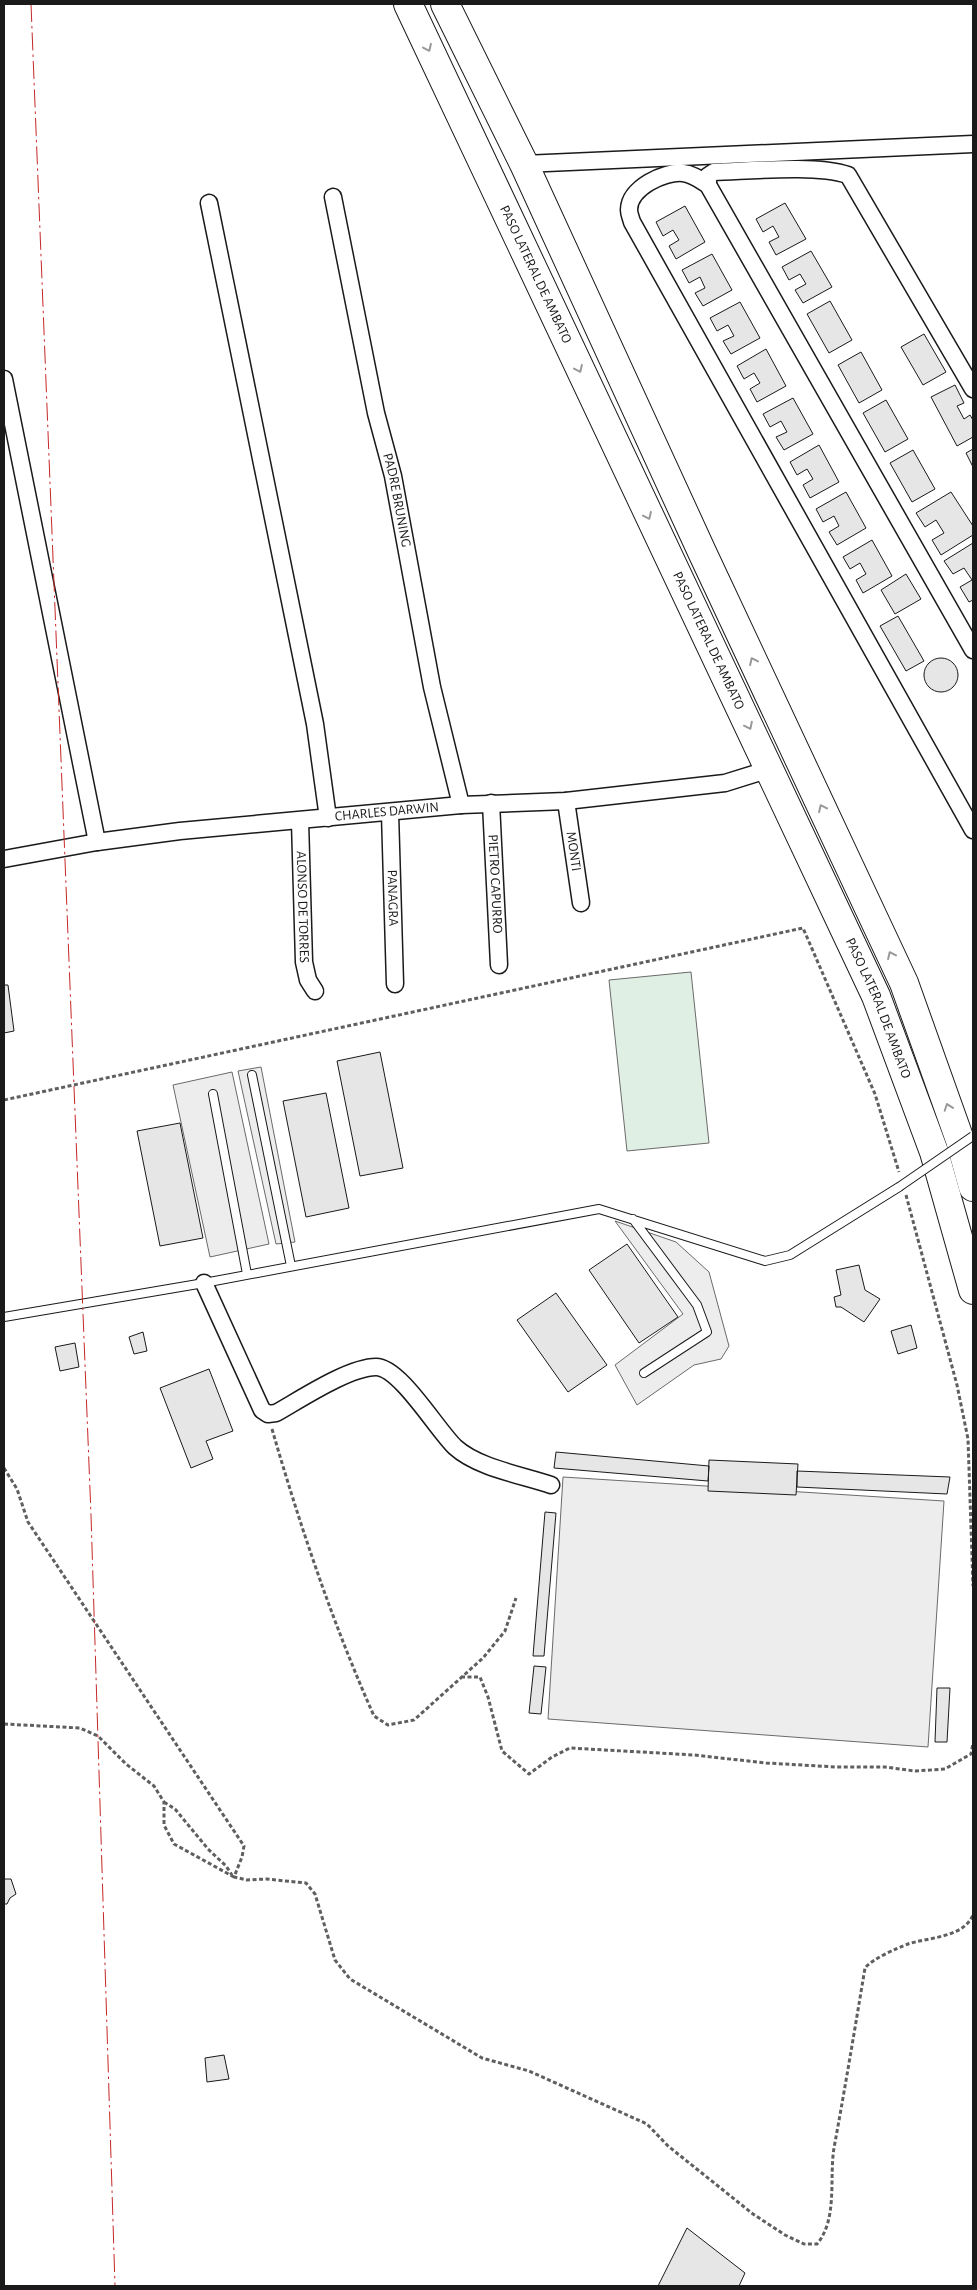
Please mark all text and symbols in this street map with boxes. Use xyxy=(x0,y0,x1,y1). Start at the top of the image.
one-way arrow xyxy=(422,43,433,52)
street label: PASO LATERAL DE AMBATO xyxy=(497,203,574,346)
one-way arrow xyxy=(573,364,583,373)
street label: PADRE BRUNING xyxy=(380,452,413,548)
one-way arrow xyxy=(642,511,652,520)
street label: PASO LATERAL DE AMBATO xyxy=(670,570,747,712)
one-way arrow xyxy=(749,657,759,666)
one-way arrow xyxy=(743,721,753,730)
street label: CHARLES DARWIN xyxy=(334,800,440,824)
one-way arrow xyxy=(818,804,829,813)
street label: MONTI xyxy=(564,831,583,872)
street label: PIETRO CAPURRO xyxy=(486,834,504,934)
street label: ALONSO DE TORRES xyxy=(294,851,311,963)
street label: PANAGRA xyxy=(385,870,400,926)
street label: PASO LATERAL DE AMBATO xyxy=(843,936,913,1081)
one-way arrow xyxy=(887,951,898,960)
one-way arrow xyxy=(944,1103,954,1112)

